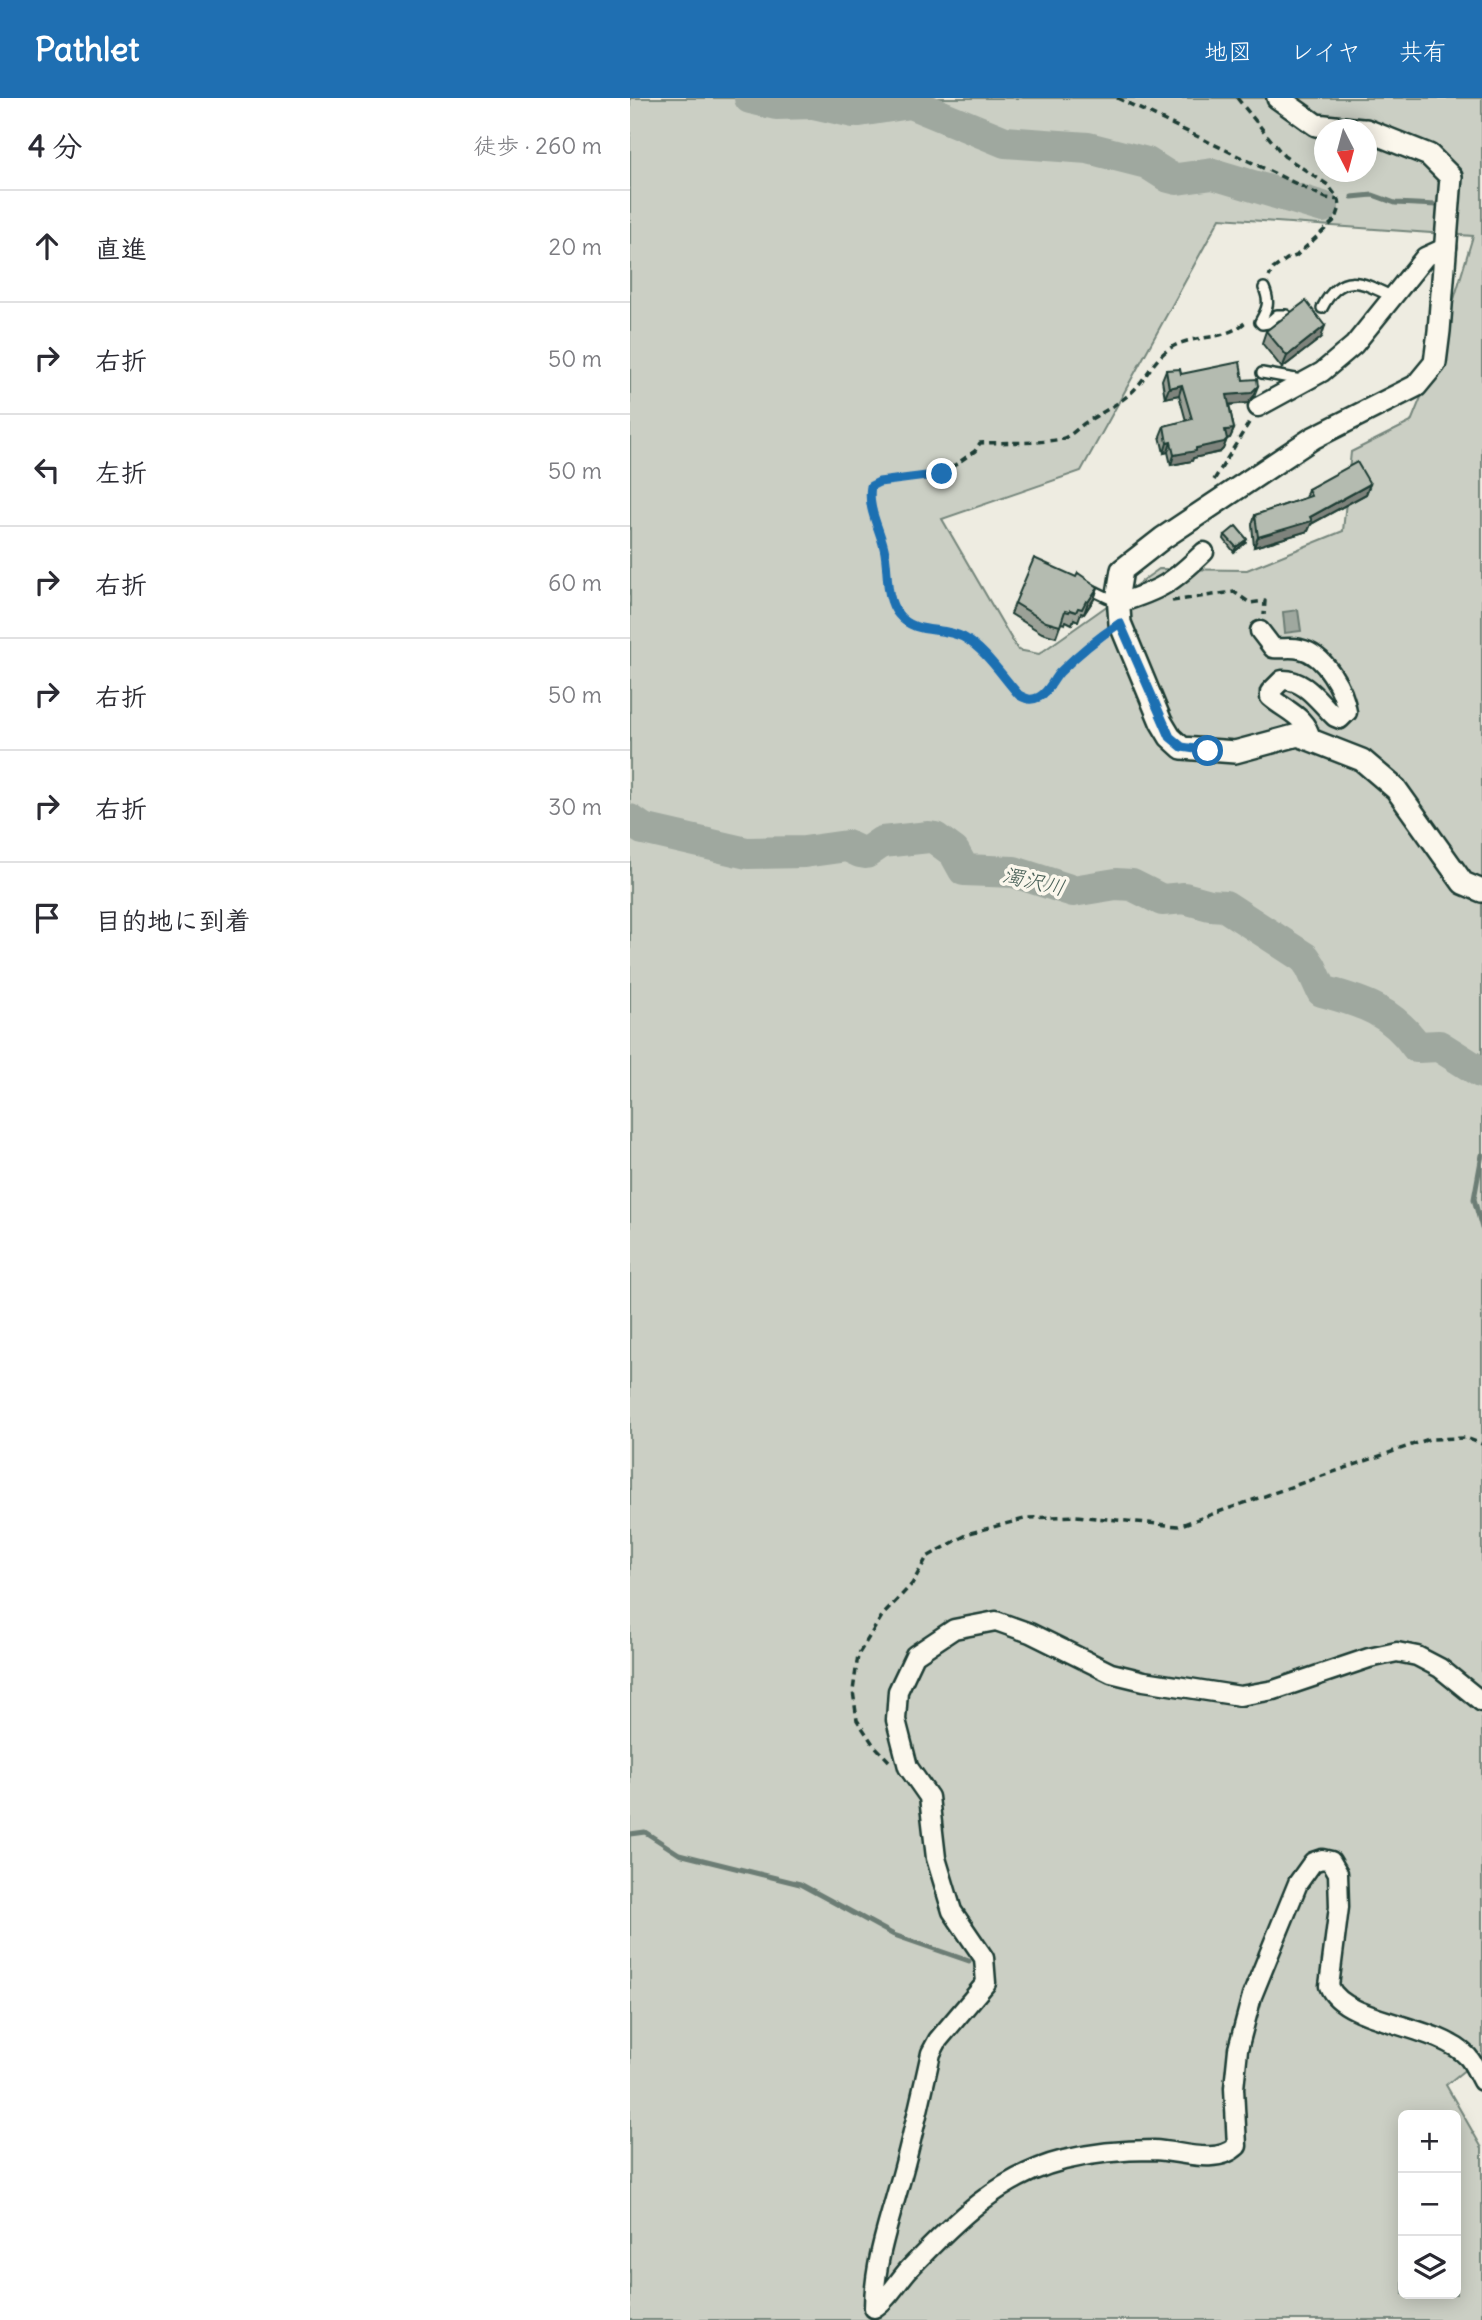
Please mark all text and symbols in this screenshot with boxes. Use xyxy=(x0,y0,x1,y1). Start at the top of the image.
text: Pathlet xyxy=(35,28,139,70)
text: 地図 xyxy=(1204,36,1252,66)
text: レイヤ xyxy=(1290,36,1361,66)
text: 共有 xyxy=(1399,36,1447,66)
north arrow xyxy=(1314,119,1377,182)
text: 4 分 xyxy=(28,127,82,165)
text: 徒歩 · 260 m xyxy=(473,131,602,160)
icon: ahead xyxy=(28,227,66,265)
text: 直進 xyxy=(95,232,147,265)
text: 20 m xyxy=(549,232,602,261)
icon: right xyxy=(28,339,66,377)
text: 右折 xyxy=(95,344,147,377)
text: 50 m xyxy=(548,344,602,373)
icon: left xyxy=(28,451,66,489)
text: 左折 xyxy=(95,456,147,489)
text: 50 m xyxy=(548,456,602,485)
route end xyxy=(926,458,957,489)
icon: right xyxy=(28,563,66,601)
text: 右折 xyxy=(95,568,147,601)
text: 60 m xyxy=(548,568,602,597)
icon: right xyxy=(28,675,66,713)
text: 右折 xyxy=(95,680,147,713)
text: 50 m xyxy=(548,680,602,709)
route start xyxy=(1192,735,1223,766)
icon: right xyxy=(28,787,66,825)
text: 右折 xyxy=(95,792,147,825)
text: 30 m xyxy=(548,792,602,821)
water label: 濁沢川 xyxy=(1000,861,1068,901)
icon: arrive xyxy=(28,899,66,937)
text: 目的地に到着 xyxy=(95,904,251,937)
map controls xyxy=(1398,2110,1461,2299)
button: + xyxy=(1398,2110,1461,2173)
button: − xyxy=(1398,2173,1461,2236)
button: layers xyxy=(1398,2236,1461,2299)

